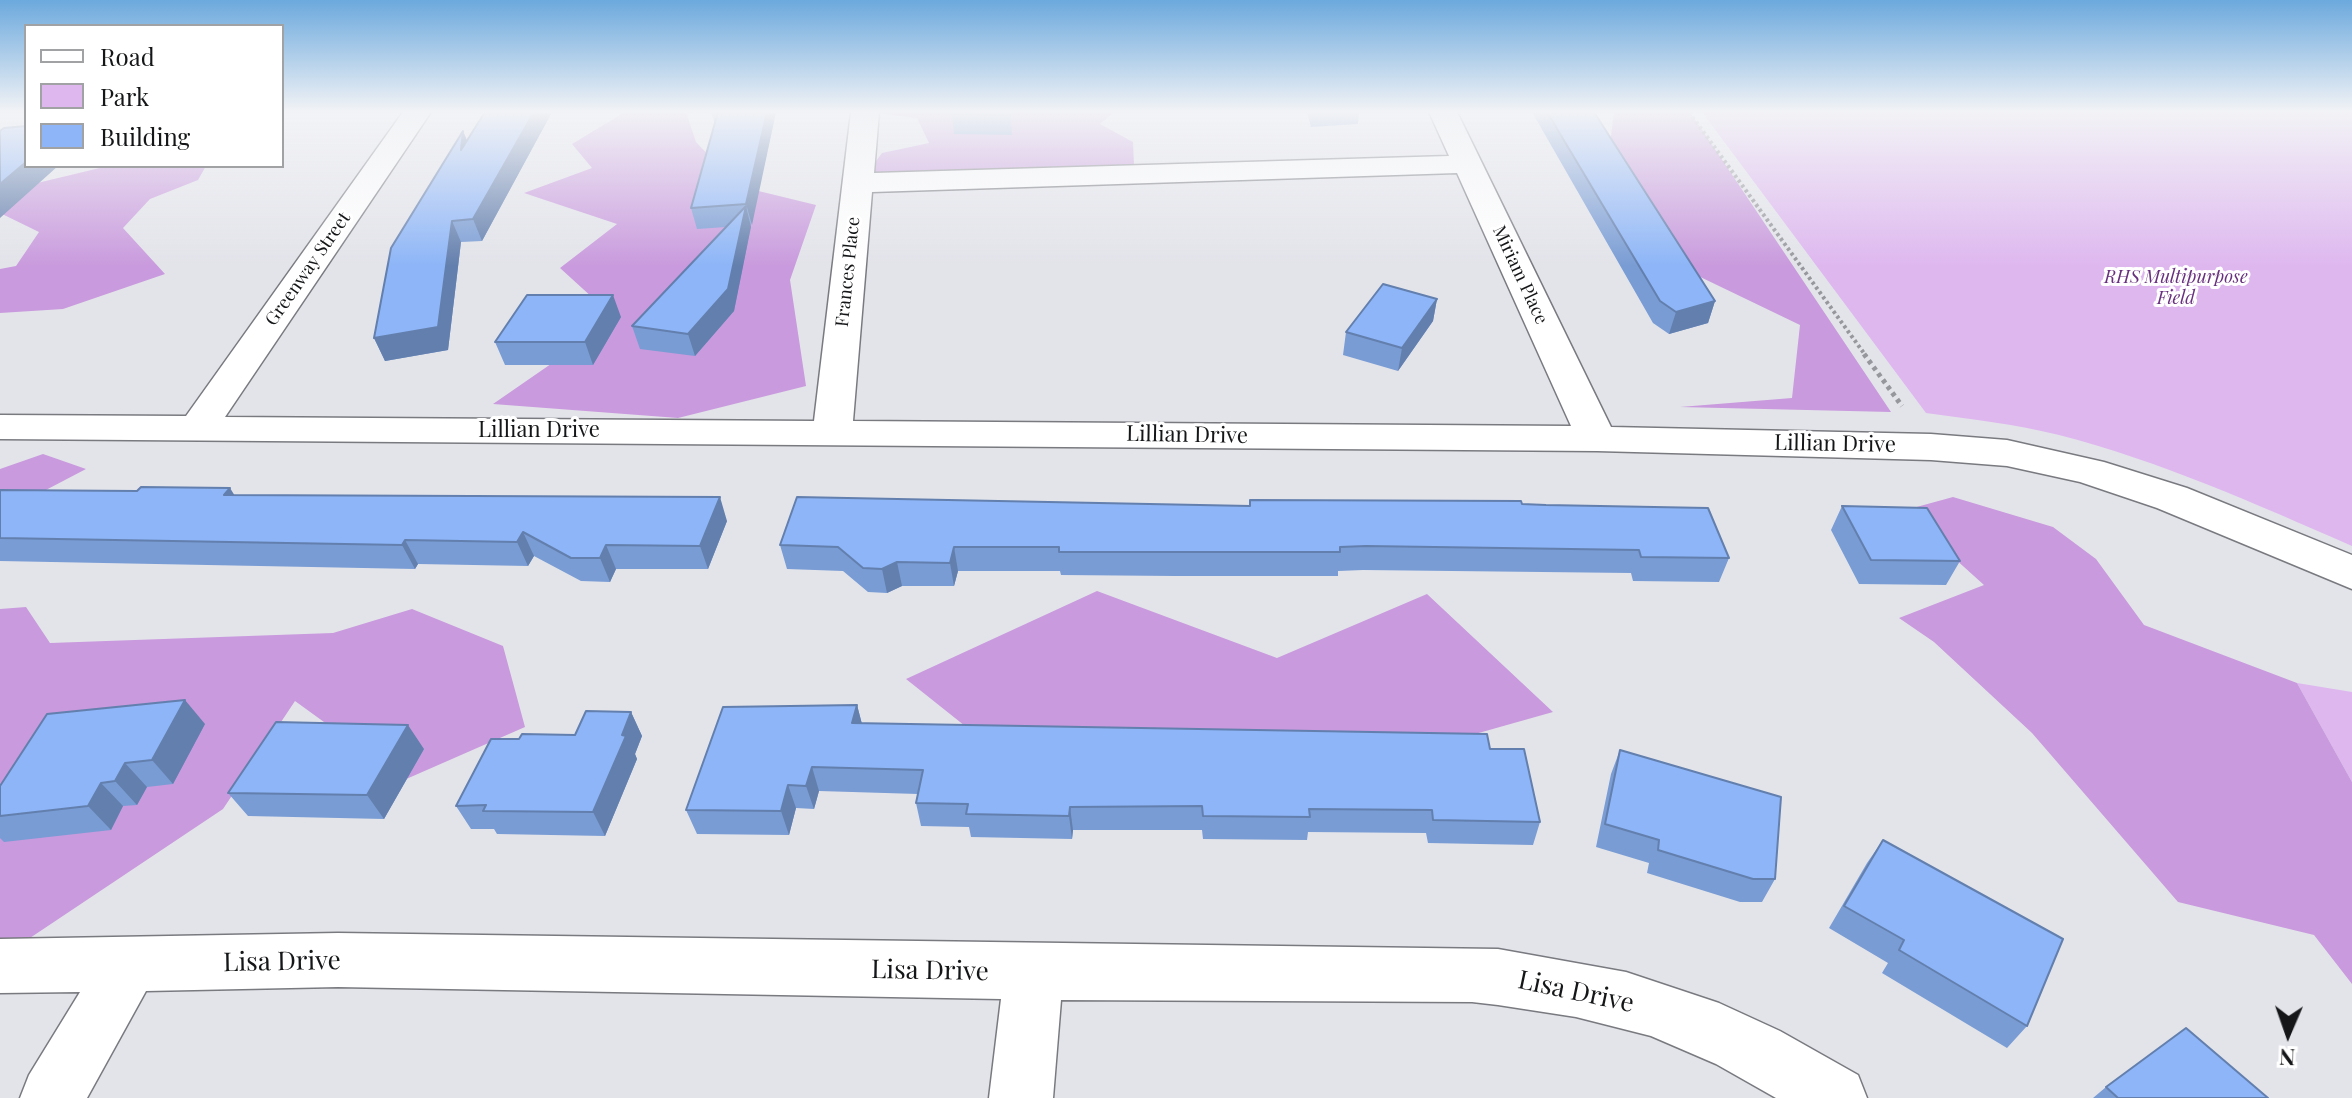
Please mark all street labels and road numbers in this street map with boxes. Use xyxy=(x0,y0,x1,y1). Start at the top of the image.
street label: Greenway Street xyxy=(261,208,355,330)
street label: Frances Place xyxy=(831,216,865,328)
street label: Miriam Place xyxy=(1488,222,1552,328)
street label: Lillian Drive xyxy=(478,417,600,443)
street label: Lillian Drive xyxy=(1126,421,1248,449)
street label: Lillian Drive xyxy=(1774,430,1896,458)
street label: Lisa Drive xyxy=(223,945,341,979)
street label: Lisa Drive xyxy=(871,954,989,988)
street label: Lisa Drive xyxy=(1515,965,1637,1019)

